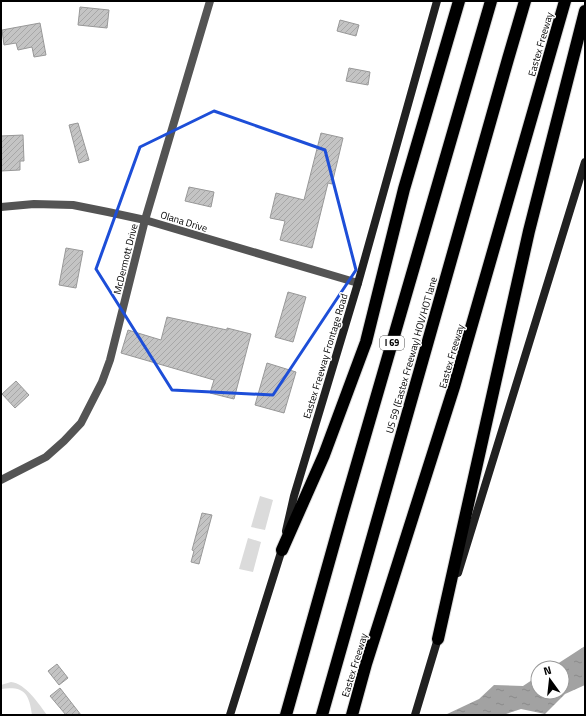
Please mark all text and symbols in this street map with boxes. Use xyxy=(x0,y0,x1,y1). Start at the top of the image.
street label: Eastex Freeway xyxy=(524,10,557,78)
street label: Olana Drive xyxy=(159,207,209,236)
street label: McDermott Drive xyxy=(109,222,142,296)
street label: US 59 (Eastex Freeway) HOV/HOT lane xyxy=(382,275,441,435)
street label: Eastex Freeway Frontage Road xyxy=(299,292,352,421)
street label: Eastex Freeway xyxy=(435,322,468,390)
road number: I 69 xyxy=(380,336,404,350)
street label: Eastex Freeway xyxy=(338,631,371,699)
north arrow xyxy=(530,660,570,700)
text: N xyxy=(542,662,553,679)

